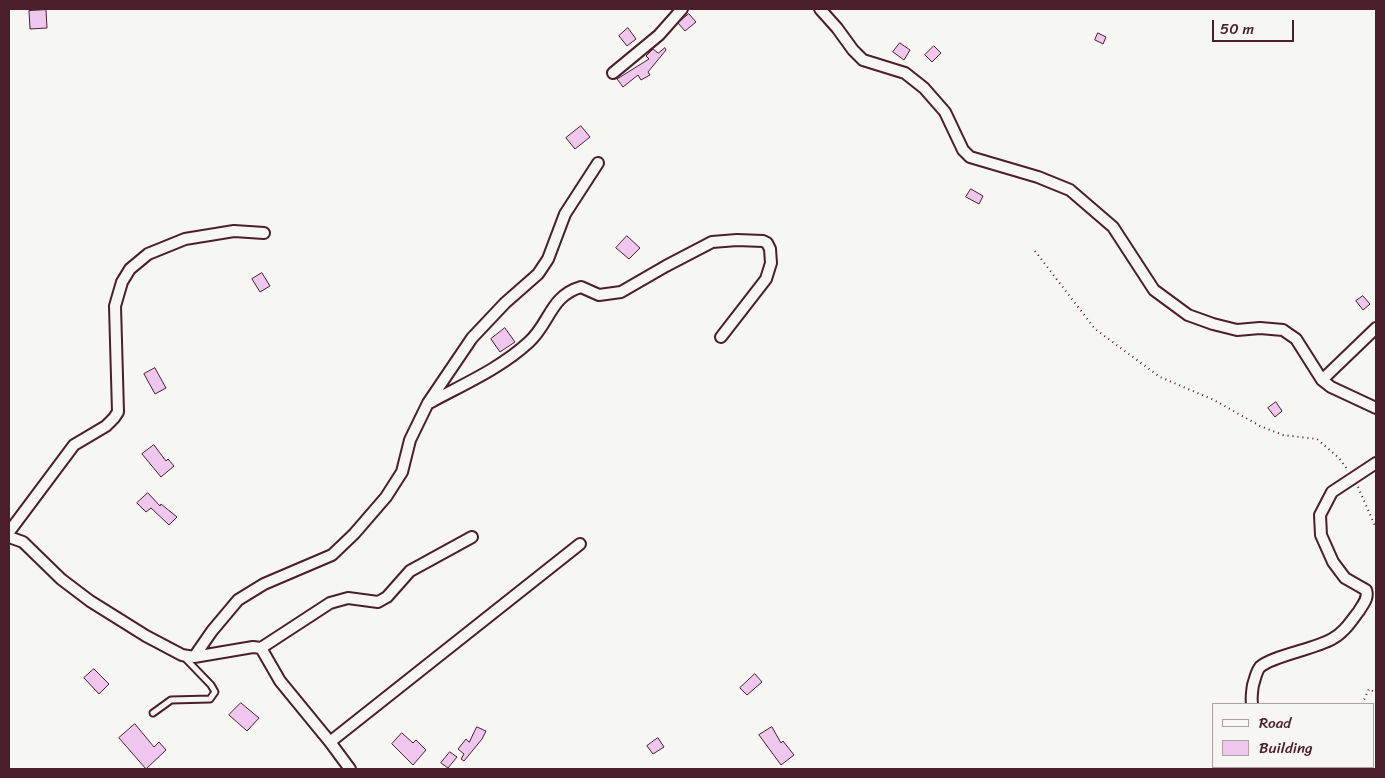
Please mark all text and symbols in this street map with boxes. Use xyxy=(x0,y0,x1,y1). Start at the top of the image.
scale bar xyxy=(1215,10,1298,42)
text: 50 m xyxy=(1220,16,1254,42)
legend xyxy=(1212,703,1375,768)
text: Road xyxy=(1259,710,1291,736)
text: Building xyxy=(1259,735,1313,761)

